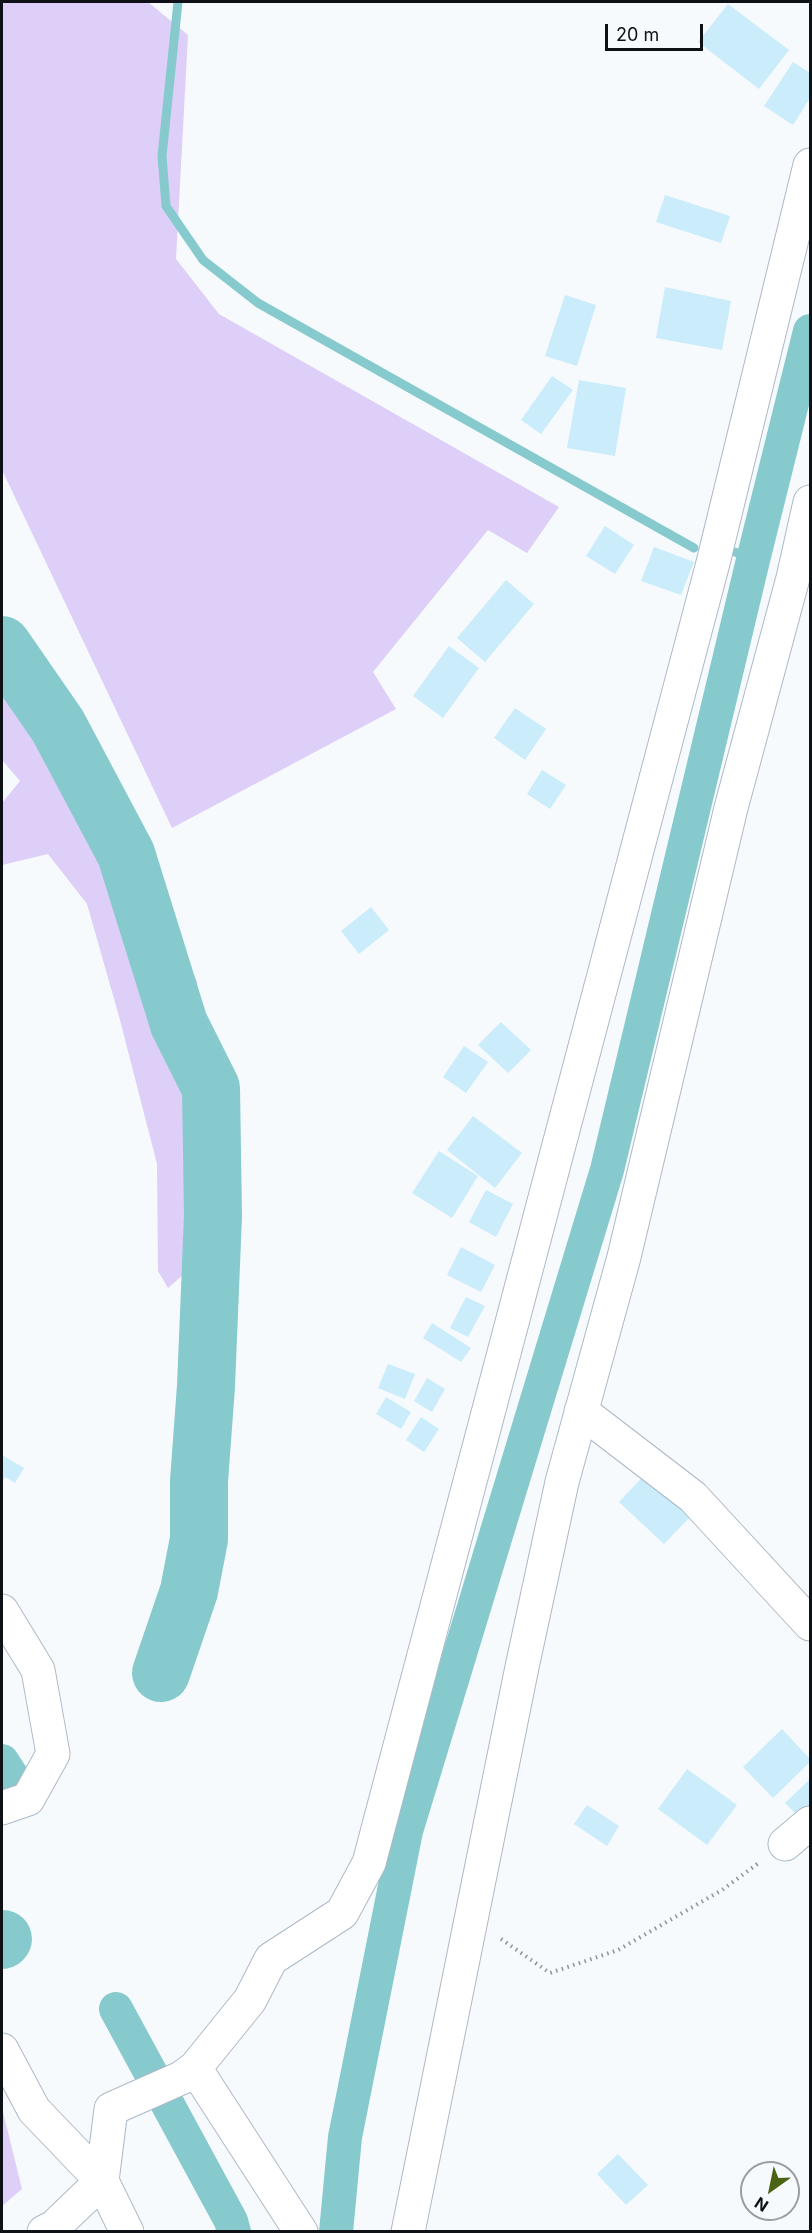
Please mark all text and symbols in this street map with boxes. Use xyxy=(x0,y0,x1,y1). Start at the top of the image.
scale bar xyxy=(608,12,706,50)
text: 20 m xyxy=(616,24,659,45)
north arrow xyxy=(740,2161,800,2221)
text: N xyxy=(751,2193,772,2216)

